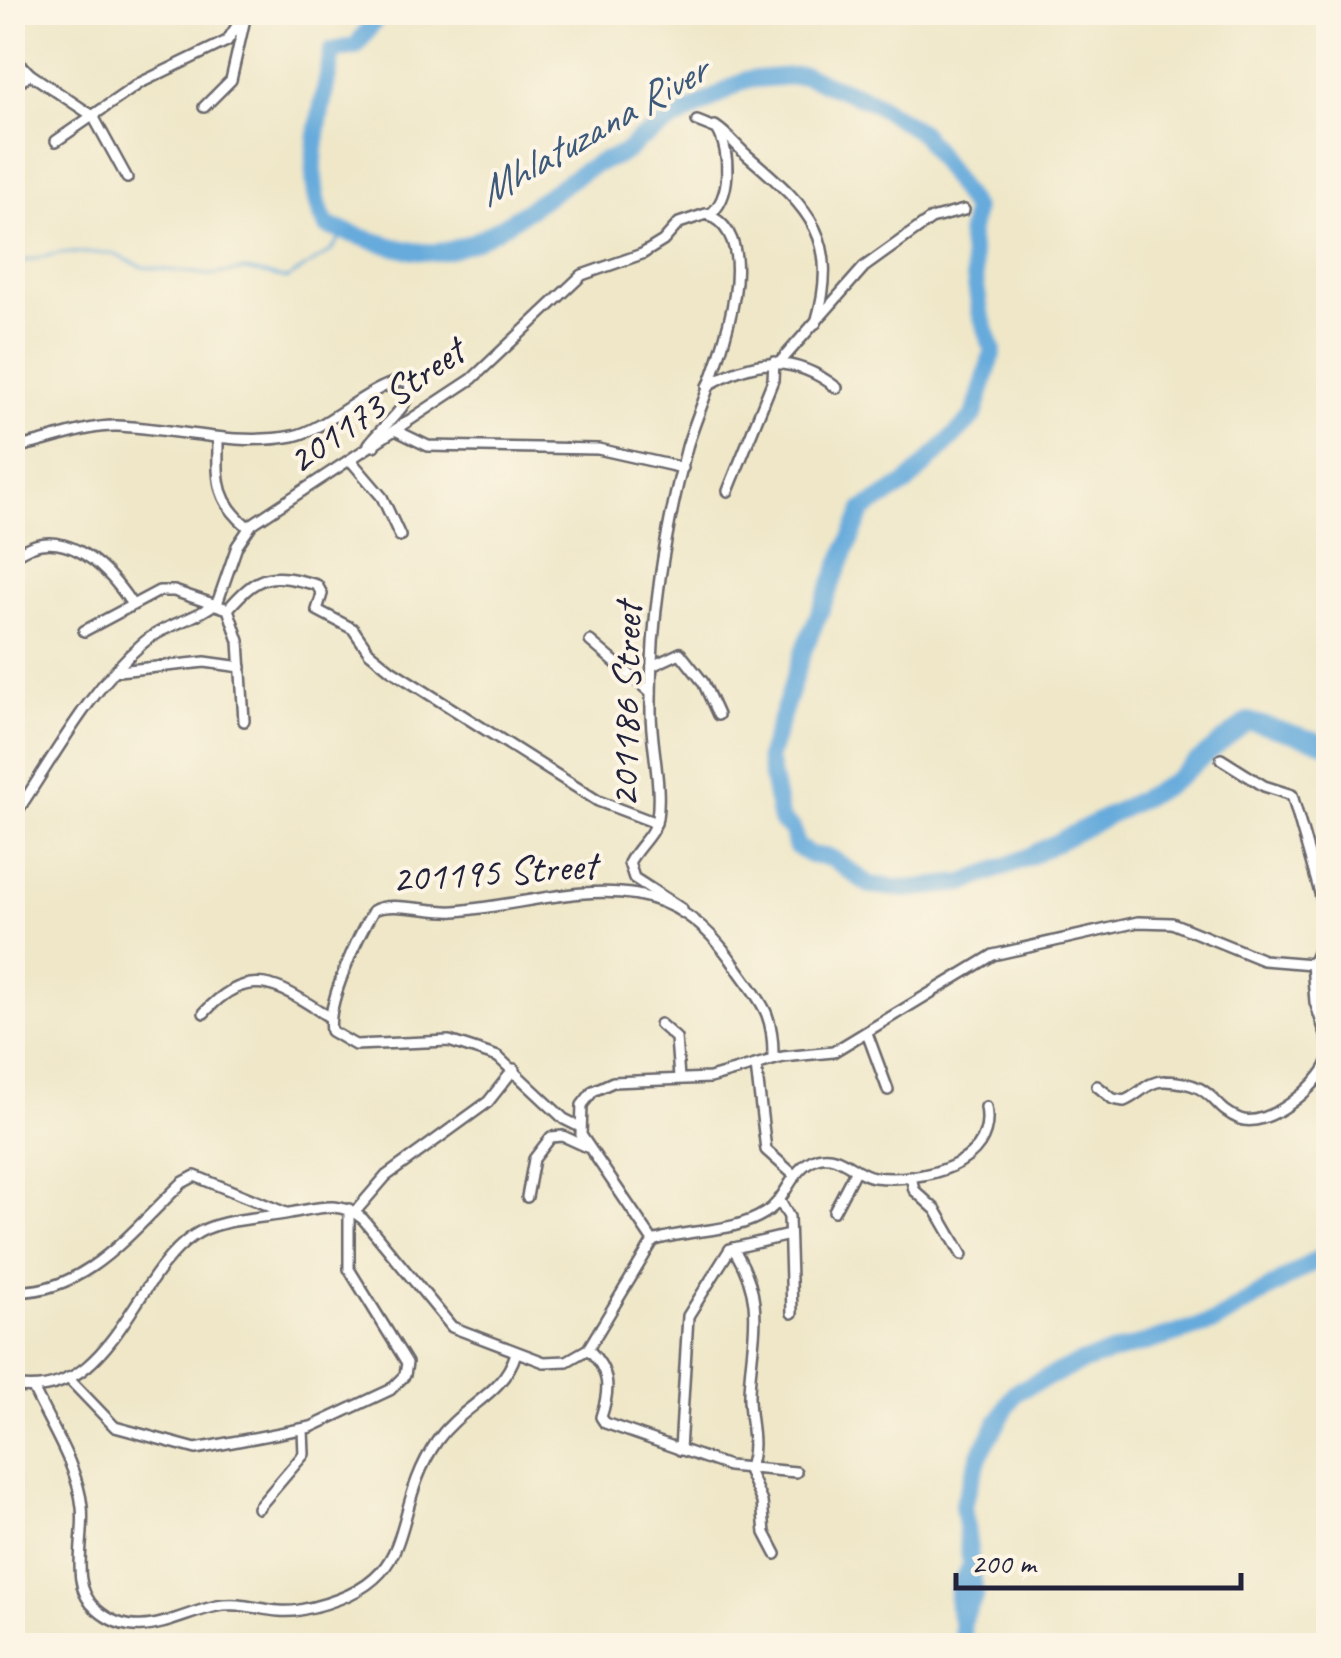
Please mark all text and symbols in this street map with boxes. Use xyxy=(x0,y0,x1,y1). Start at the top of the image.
water label: Mhlatuzana River xyxy=(468,40,723,218)
street label: 201173 Street xyxy=(277,323,479,485)
street label: 201186 Street xyxy=(599,596,653,808)
street label: 201195 Street xyxy=(390,840,604,904)
scale bar xyxy=(956,1528,1241,1590)
text: 200 m xyxy=(971,1544,1038,1582)

